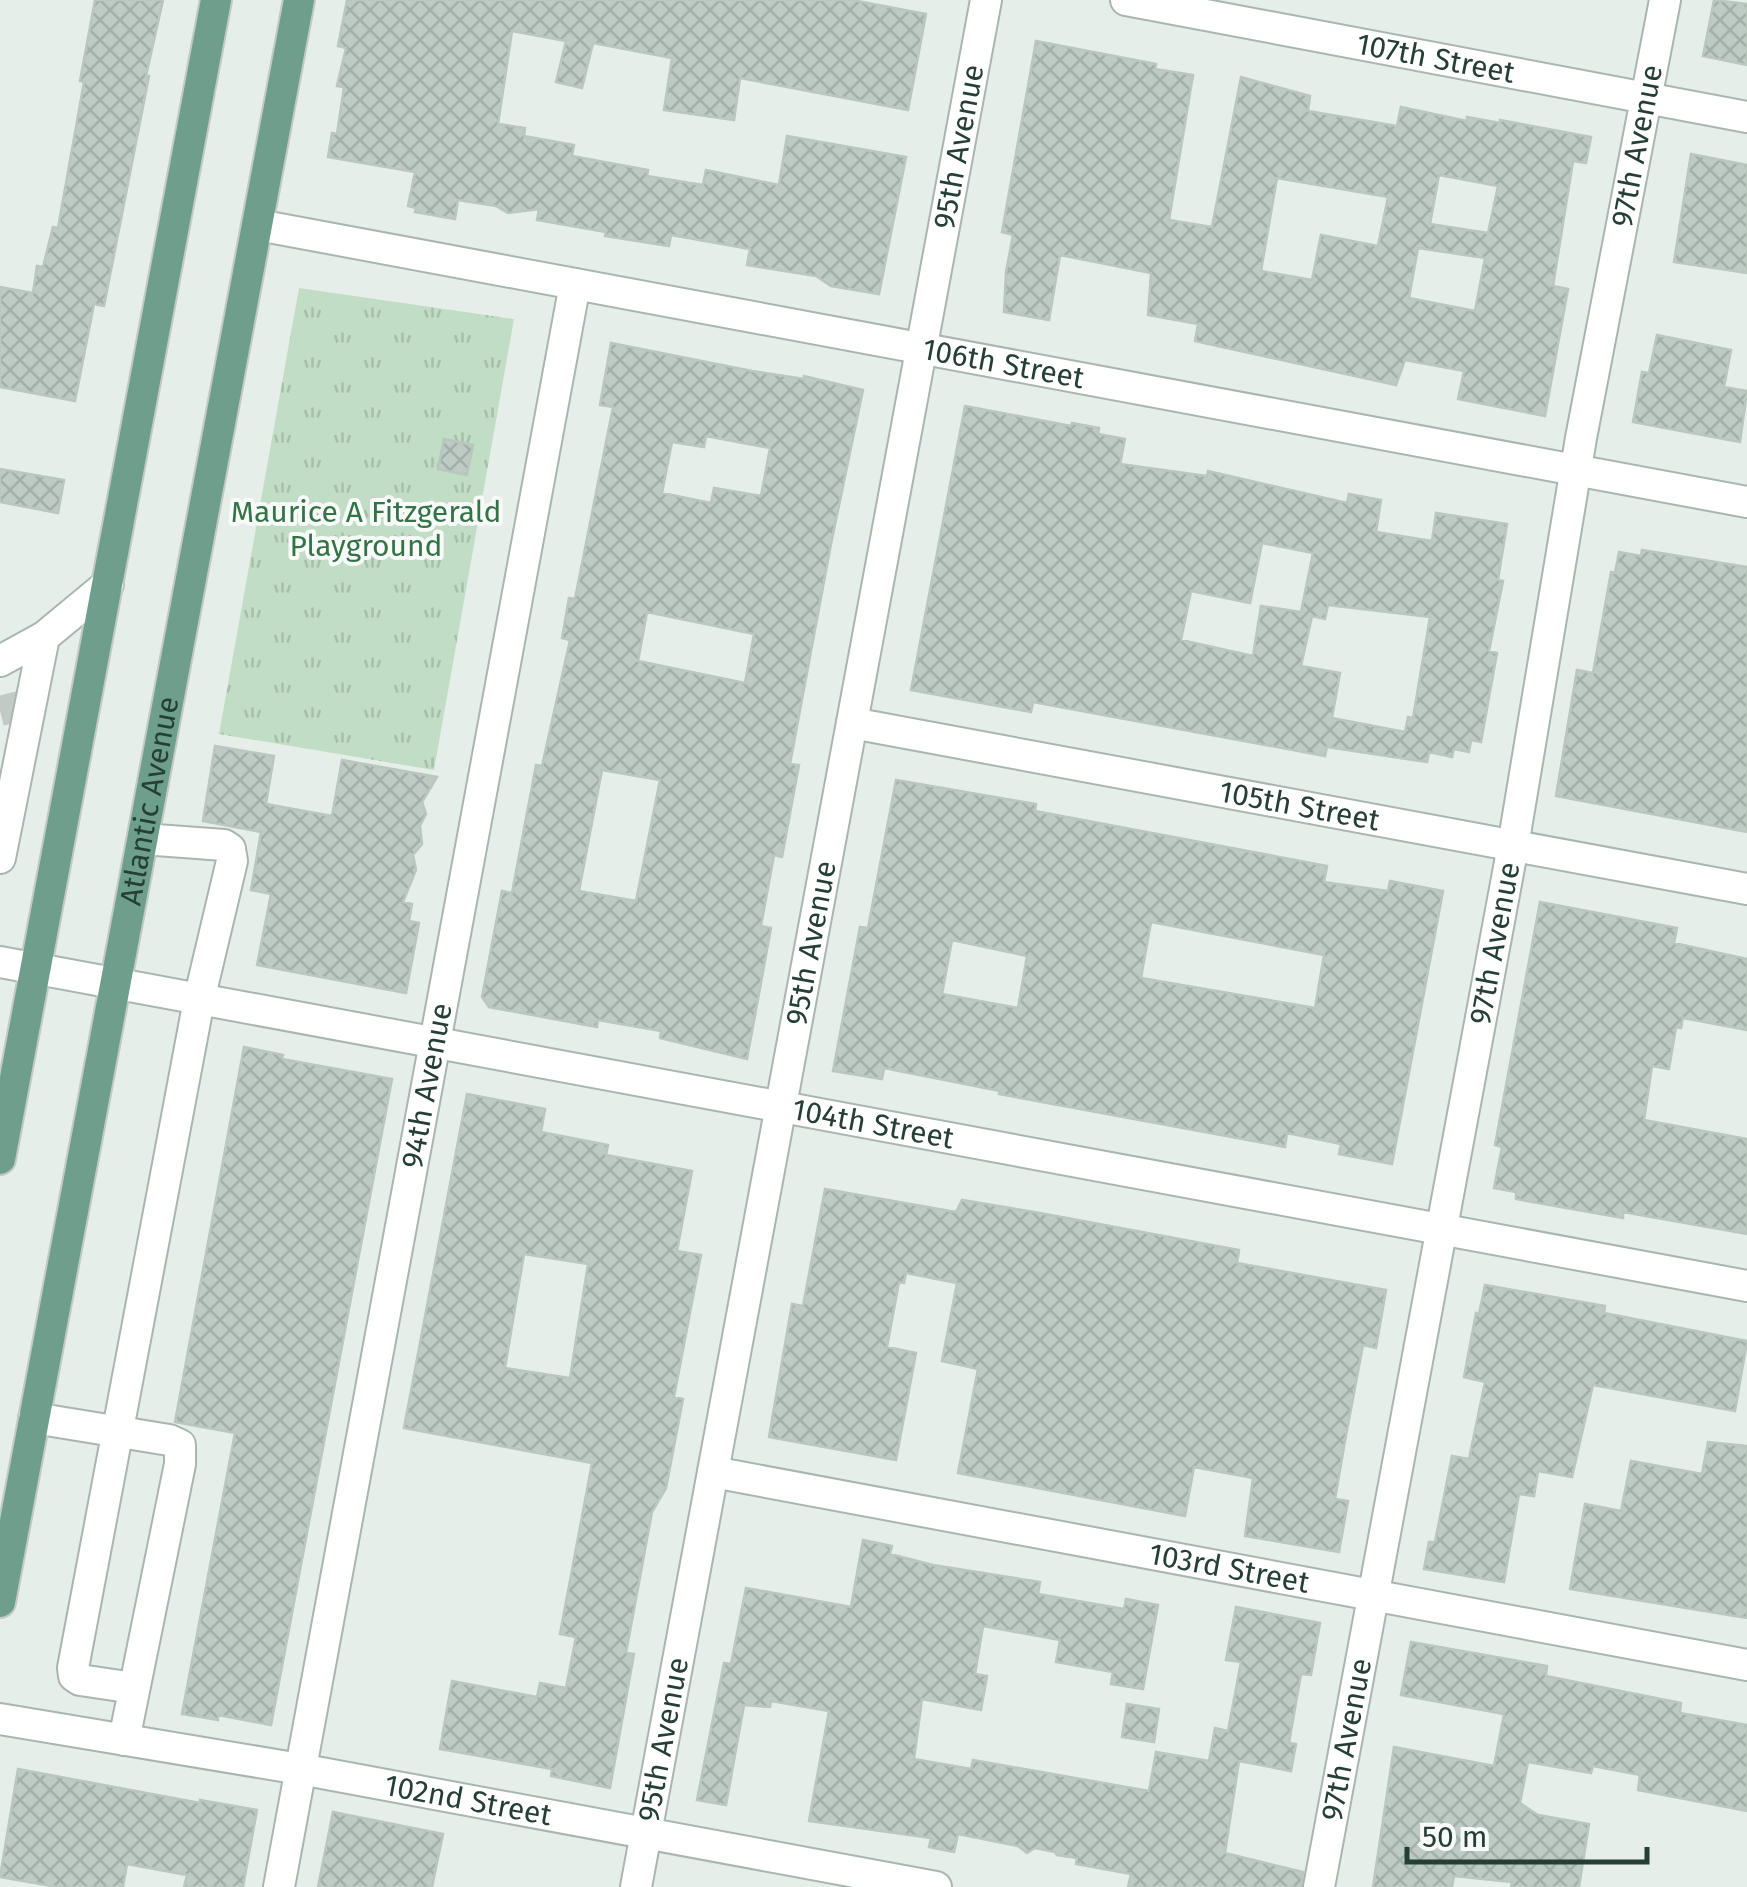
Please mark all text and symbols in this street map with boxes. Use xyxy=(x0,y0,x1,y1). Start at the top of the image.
street label: 107th Street xyxy=(1353,26,1518,91)
street label: 95th Avenue xyxy=(926,62,992,232)
street label: 97th Avenue xyxy=(1604,62,1670,230)
street label: 106th Street xyxy=(920,331,1087,396)
park label: Maurice A Fitzgerald Playground xyxy=(231,494,501,564)
street label: Atlantic Avenue xyxy=(112,694,187,908)
street label: 105th Street xyxy=(1216,773,1383,839)
street label: 95th Avenue xyxy=(778,858,844,1028)
street label: 97th Avenue xyxy=(1462,859,1528,1027)
street label: 94th Avenue xyxy=(394,1000,460,1171)
street label: 104th Street xyxy=(789,1091,957,1157)
street label: 103rd Street xyxy=(1146,1536,1312,1601)
street label: 95th Avenue xyxy=(630,1654,696,1825)
street label: 97th Avenue xyxy=(1314,1655,1379,1824)
street label: 102nd Street xyxy=(382,1767,555,1833)
scale bar xyxy=(1407,1802,1647,1864)
text: 50 m xyxy=(1422,1819,1487,1855)

